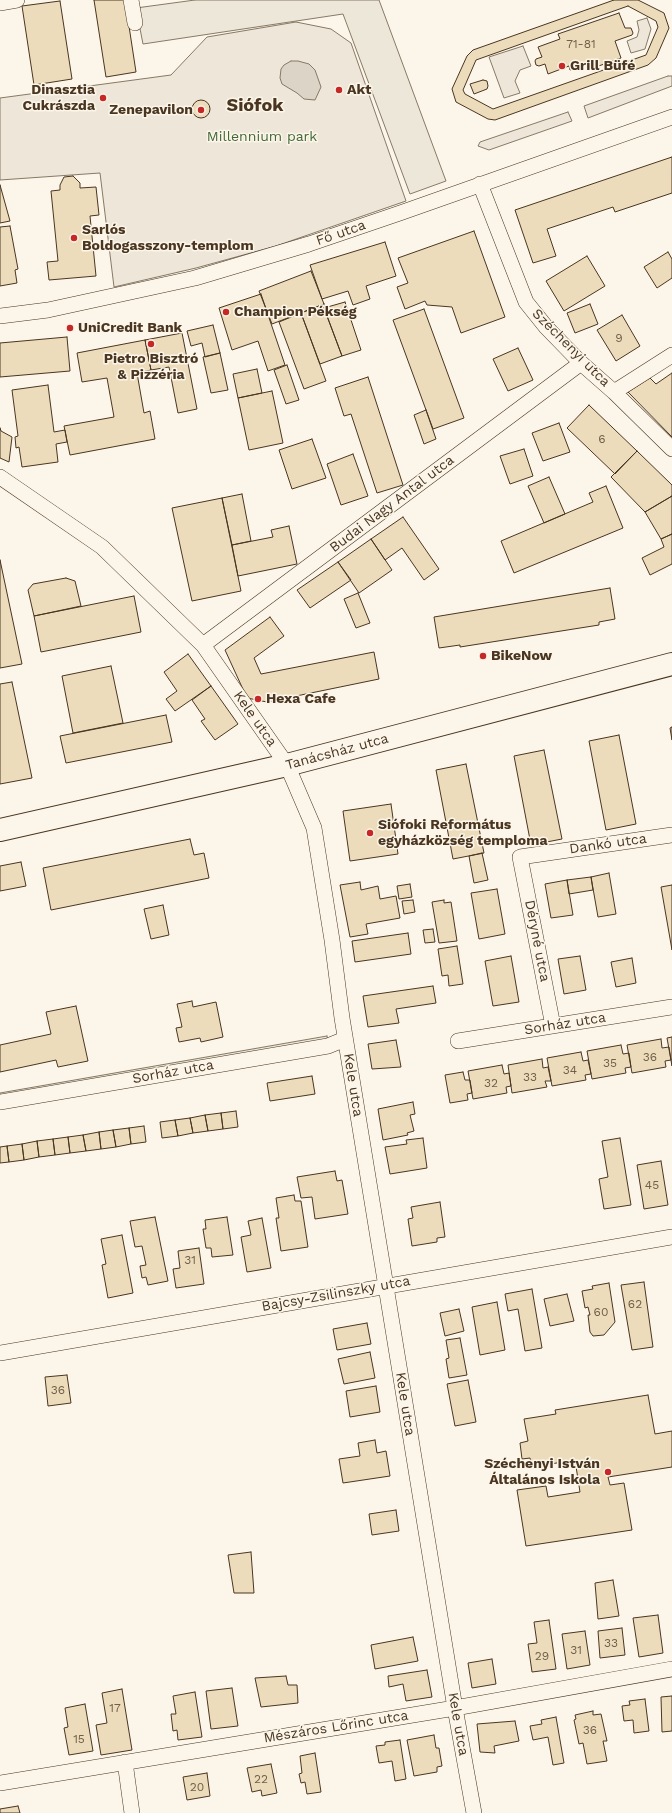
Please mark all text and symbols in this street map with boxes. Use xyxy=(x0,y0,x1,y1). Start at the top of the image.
house number: 71-81 xyxy=(566,37,596,51)
place label: Grill Büfé xyxy=(570,58,635,74)
marker: Grill Büfé xyxy=(557,61,567,71)
place label: Dinasztia Cukrászda xyxy=(23,82,95,114)
place label: Akt xyxy=(347,82,371,98)
marker: Akt xyxy=(334,85,344,95)
marker: Dinasztia Cukrászda xyxy=(98,93,108,103)
district label: Siófok xyxy=(227,95,283,117)
place label: Zenepavilon xyxy=(109,102,193,118)
marker: Zenepavilon xyxy=(196,105,206,115)
park label: Millennium park xyxy=(207,129,317,145)
street label: Fő utca xyxy=(314,217,368,249)
place label: Sarlós Boldogasszony-templom xyxy=(82,222,254,254)
marker: Sarlós Boldogasszony-templom xyxy=(69,233,79,243)
place label: Champion Pékség xyxy=(234,304,357,320)
street label: Széchenyi utca xyxy=(529,306,613,390)
marker: Champion Pékség xyxy=(221,307,231,317)
place label: UniCredit Bank xyxy=(78,320,182,336)
marker: UniCredit Bank xyxy=(65,323,75,333)
house number: 9 xyxy=(615,331,623,345)
marker: Pietro Bisztró & Pizzéria xyxy=(146,339,156,349)
place label: Pietro Bisztró & Pizzéria xyxy=(104,351,198,384)
house number: 6 xyxy=(598,432,606,446)
street label: Budai Nagy Antal utca xyxy=(326,452,458,556)
place label: BikeNow xyxy=(491,648,552,664)
marker: BikeNow xyxy=(478,651,488,661)
street label: Kele utca xyxy=(230,688,280,750)
place label: Hexa Cafe xyxy=(266,691,336,707)
marker: Hexa Cafe xyxy=(253,694,263,704)
street label: Tanácsház utca xyxy=(284,730,390,774)
place label: Siófoki Református egyházközség temploma xyxy=(378,817,548,850)
marker: Siófoki Református egyházközség temploma xyxy=(365,828,375,838)
street label: Dankó utca xyxy=(568,830,648,858)
street label: Déryné utca xyxy=(521,899,553,983)
street label: Sorház utca xyxy=(523,1009,607,1039)
house number: 36 xyxy=(643,1050,657,1064)
street label: Kele utca xyxy=(340,1052,366,1118)
house number: 35 xyxy=(603,1056,617,1070)
street label: Sorház utca xyxy=(131,1057,215,1087)
house number: 34 xyxy=(563,1063,577,1077)
house number: 33 xyxy=(523,1070,537,1084)
house number: 32 xyxy=(484,1076,498,1090)
house number: 45 xyxy=(645,1178,659,1192)
house number: 31 xyxy=(184,1253,196,1267)
street label: Bajcsy-Zsilinszky utca xyxy=(260,1273,412,1315)
house number: 62 xyxy=(628,1297,642,1311)
house number: 60 xyxy=(594,1305,608,1319)
street label: Kele utca xyxy=(392,1371,418,1437)
house number: 36 xyxy=(51,1383,65,1397)
place label: Széchenyi István Általános Iskola xyxy=(484,1456,600,1488)
marker: Széchenyi István Általános Iskola xyxy=(603,1467,613,1477)
house number: 33 xyxy=(604,1636,618,1650)
house number: 31 xyxy=(570,1643,582,1657)
house number: 29 xyxy=(535,1649,549,1663)
street label: Kele utca xyxy=(444,1691,472,1757)
house number: 17 xyxy=(109,1701,121,1715)
street label: Mészáros Lőrinc utca xyxy=(262,1707,410,1747)
house number: 36 xyxy=(583,1723,597,1737)
house number: 15 xyxy=(73,1732,85,1746)
house number: 22 xyxy=(254,1772,268,1786)
house number: 20 xyxy=(190,1780,204,1794)

